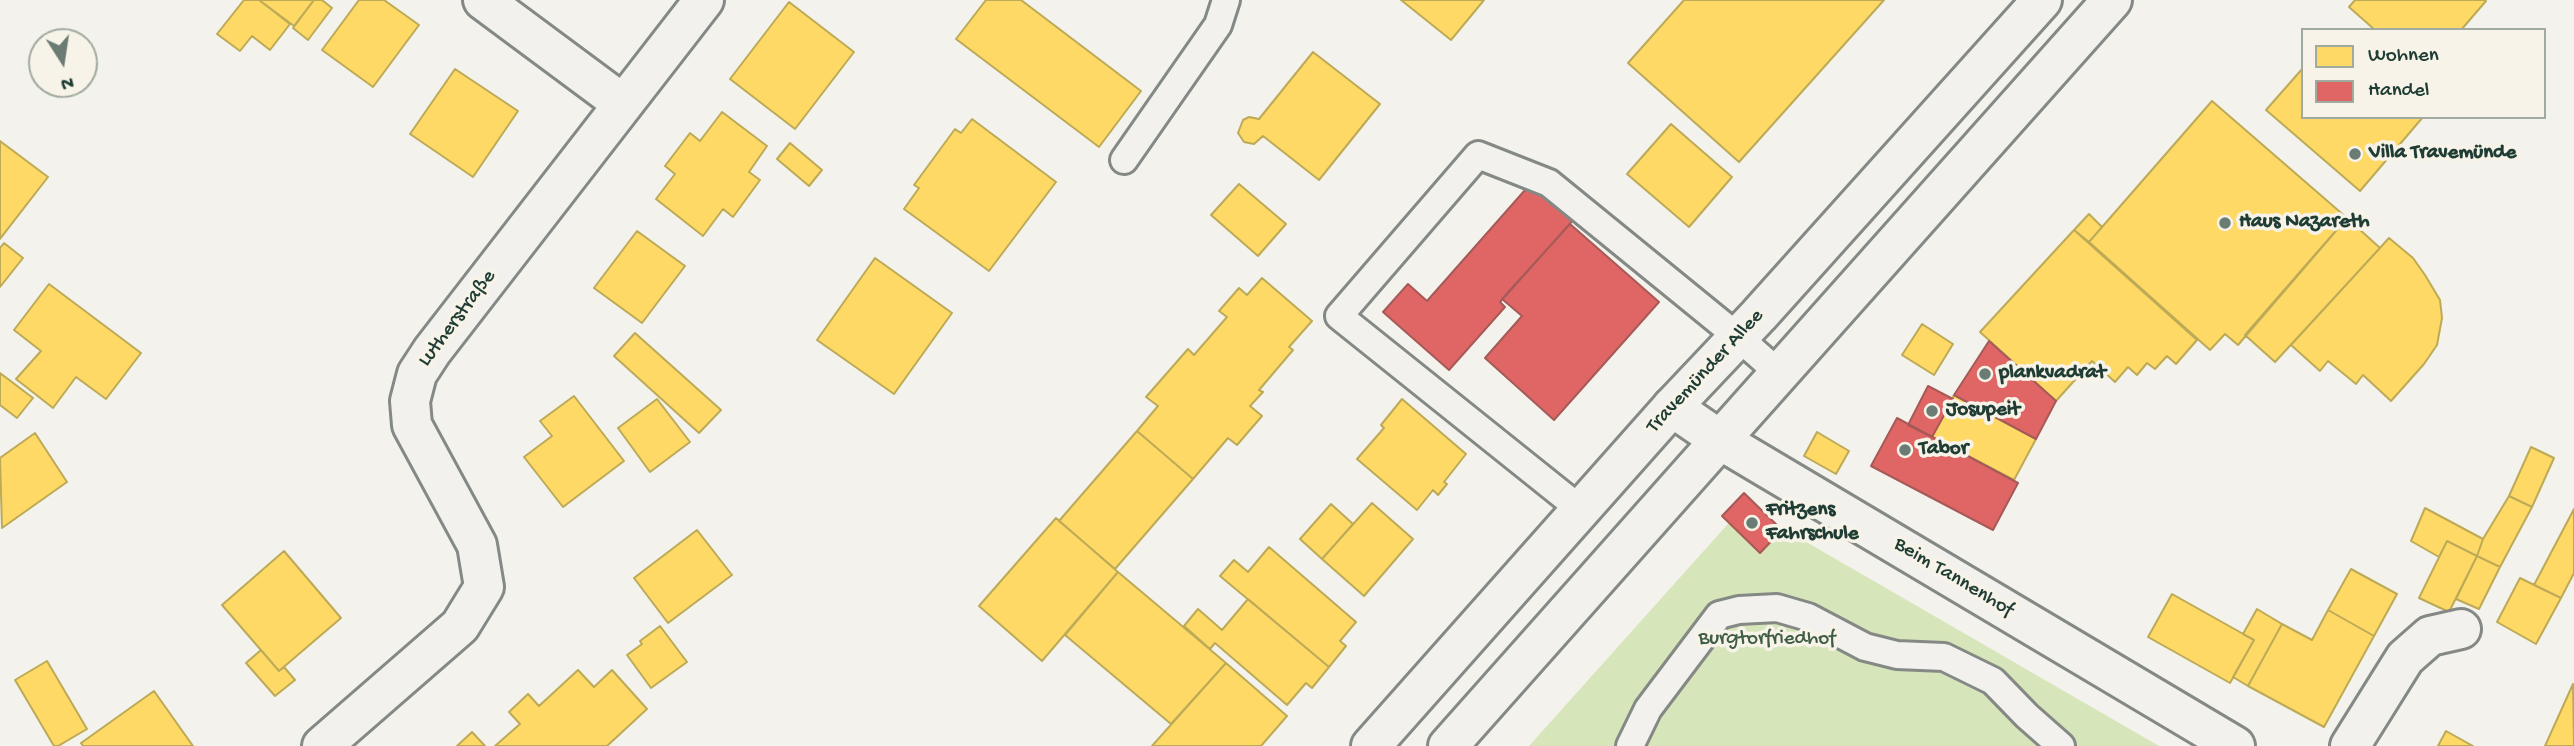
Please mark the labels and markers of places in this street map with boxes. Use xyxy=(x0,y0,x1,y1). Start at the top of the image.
place label: Villa Travemünde xyxy=(2369,141,2516,167)
marker: Villa Travemünde xyxy=(2347,146,2363,162)
place label: Haus Nazareth xyxy=(2239,210,2370,236)
marker: Haus Nazareth xyxy=(2217,215,2233,231)
place label: plankvadrat xyxy=(1999,361,2106,387)
marker: plankvadrat xyxy=(1977,366,1993,382)
place label: Josupeit xyxy=(1946,398,2020,424)
marker: Josupeit xyxy=(1924,403,1940,419)
place label: Tabor xyxy=(1919,437,1968,463)
marker: Tabor xyxy=(1897,442,1913,458)
place label: Fritzens Fahrschule xyxy=(1766,498,1859,548)
marker: Fritzens Fahrschule xyxy=(1744,515,1760,531)

